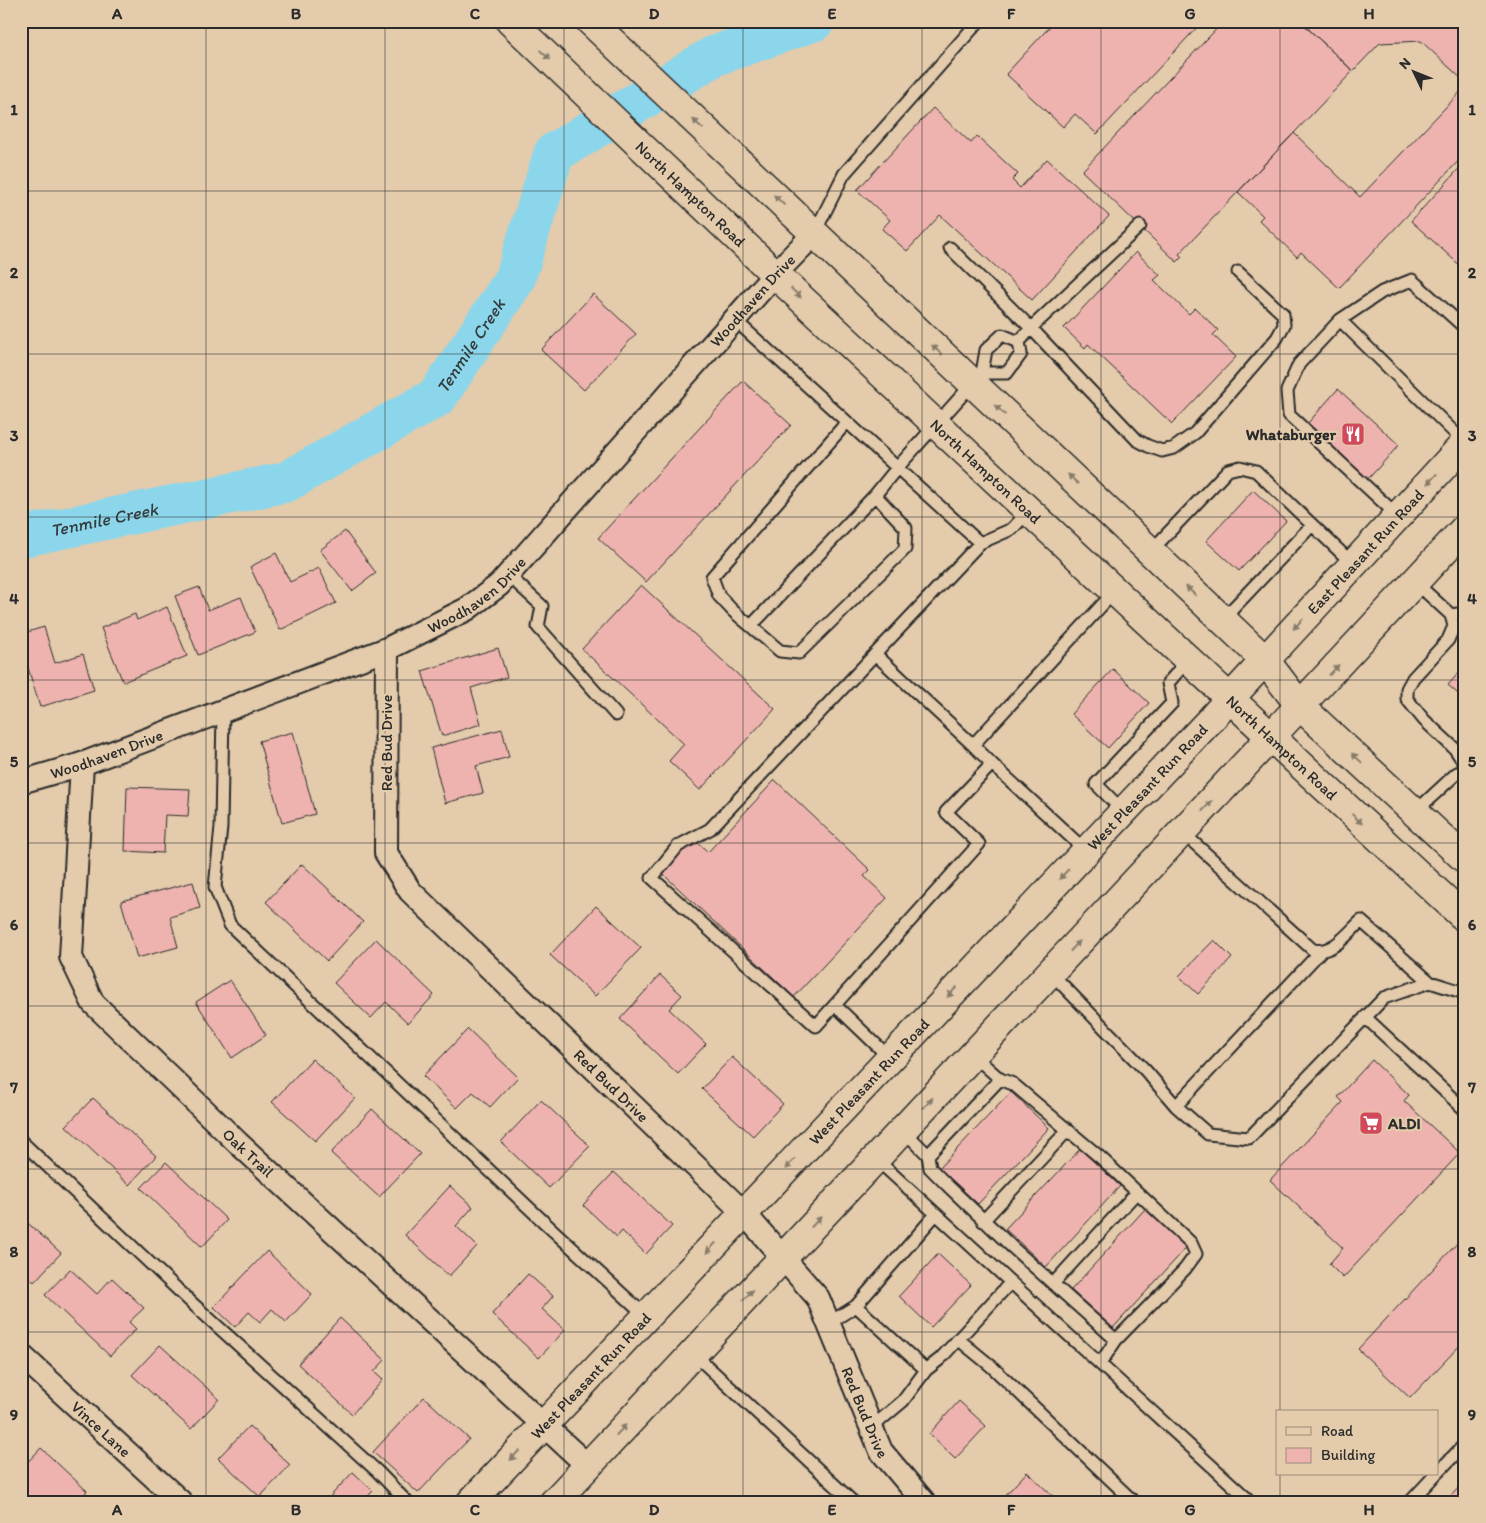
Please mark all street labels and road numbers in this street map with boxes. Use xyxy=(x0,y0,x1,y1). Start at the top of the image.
street label: North Hampton Road xyxy=(632,137,750,251)
street label: Woodhaven Drive xyxy=(706,250,799,351)
street label: North Hampton Road xyxy=(926,415,1045,528)
street label: East Pleasant Run Road xyxy=(1303,485,1428,618)
street label: Woodhaven Drive xyxy=(424,552,530,637)
street label: North Hampton Road xyxy=(1222,691,1341,804)
street label: Red Bud Drive xyxy=(377,695,396,791)
street label: West Pleasant Run Road xyxy=(1083,720,1212,854)
street label: Woodhaven Drive xyxy=(48,725,166,783)
street label: West Pleasant Run Road xyxy=(805,1014,934,1149)
street label: Red Bud Drive xyxy=(570,1045,653,1126)
street label: Oak Trail xyxy=(218,1124,278,1182)
street label: West Pleasant Run Road xyxy=(527,1308,655,1443)
street label: Red Bud Drive xyxy=(837,1364,892,1462)
street label: Vince Lane xyxy=(67,1397,135,1461)

